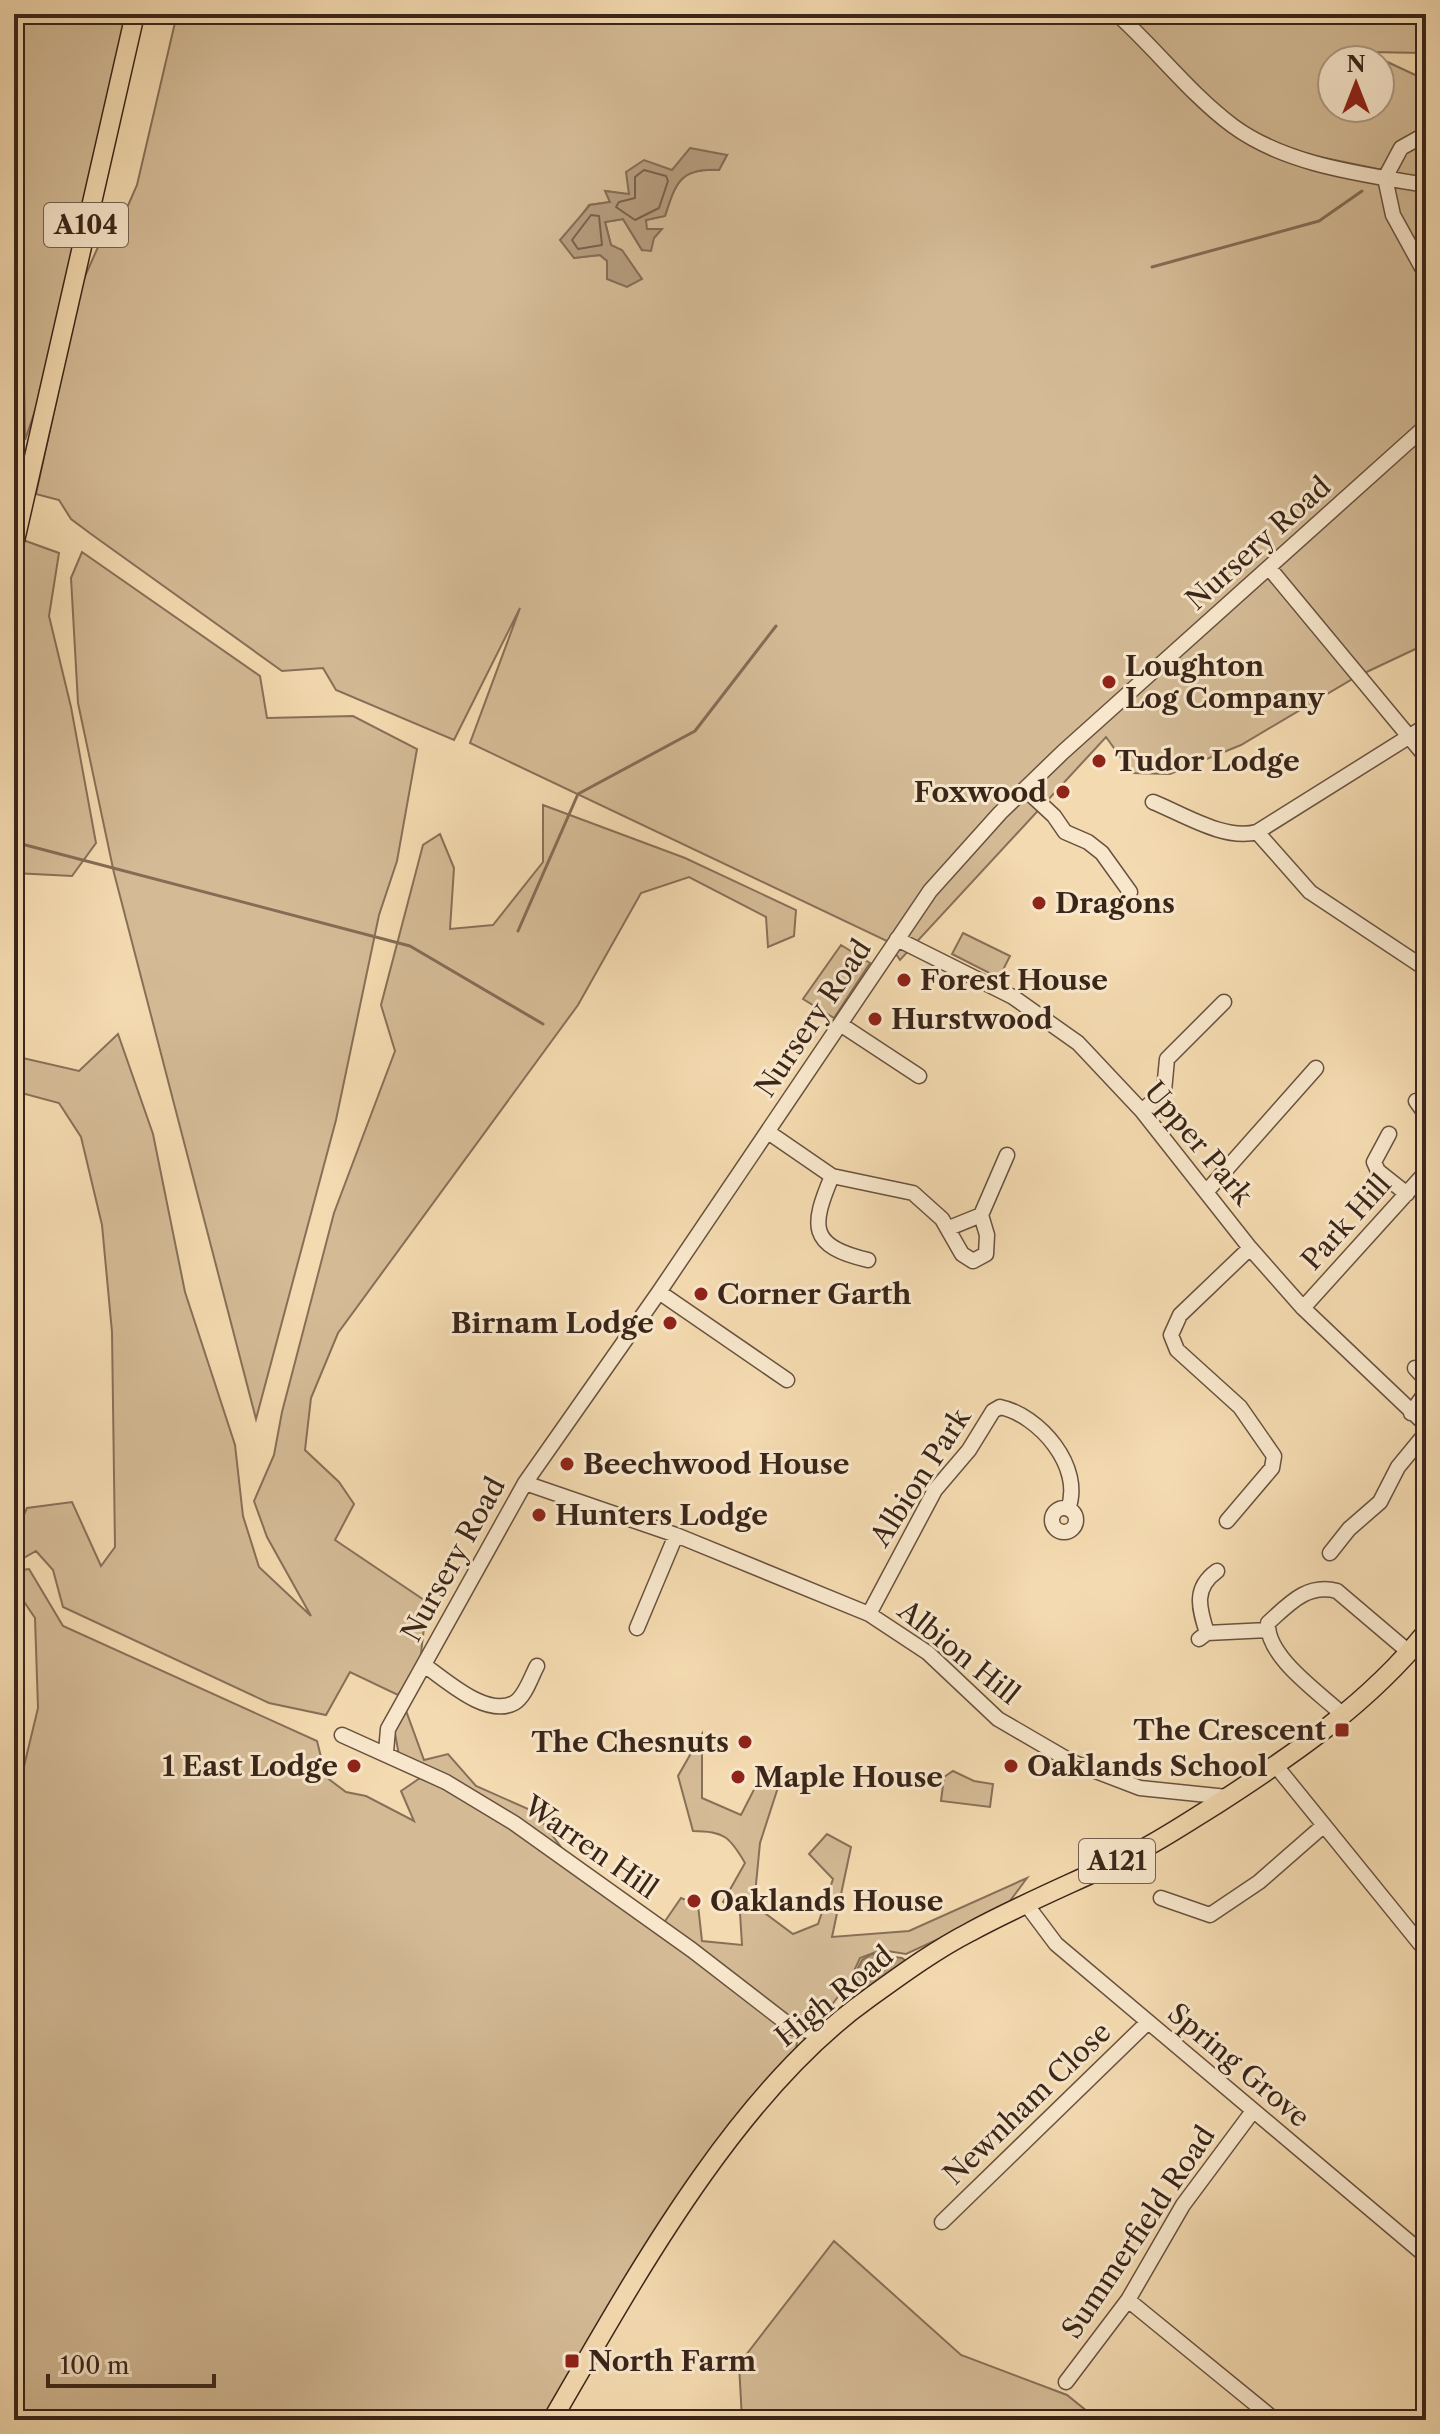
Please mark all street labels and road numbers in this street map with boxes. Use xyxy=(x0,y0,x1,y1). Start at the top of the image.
road number: A104 xyxy=(44,203,128,247)
street label: Nursery Road xyxy=(1179,469,1337,617)
street label: Nursery Road xyxy=(748,933,878,1103)
street label: Upper Park xyxy=(1138,1074,1262,1213)
street label: Park Hill xyxy=(1294,1167,1398,1277)
street label: Albion Park xyxy=(862,1400,978,1553)
street label: Nursery Road xyxy=(394,1471,512,1647)
street label: Albion Hill xyxy=(891,1592,1026,1711)
street label: Warren Hill xyxy=(517,1788,665,1906)
road number: A121 xyxy=(1079,1839,1155,1883)
street label: High Road xyxy=(768,1938,900,2054)
street label: Spring Grove xyxy=(1161,1996,1317,2134)
street label: Newnham Close xyxy=(936,2015,1118,2191)
street label: Summerfield Road xyxy=(1054,2119,1222,2345)

